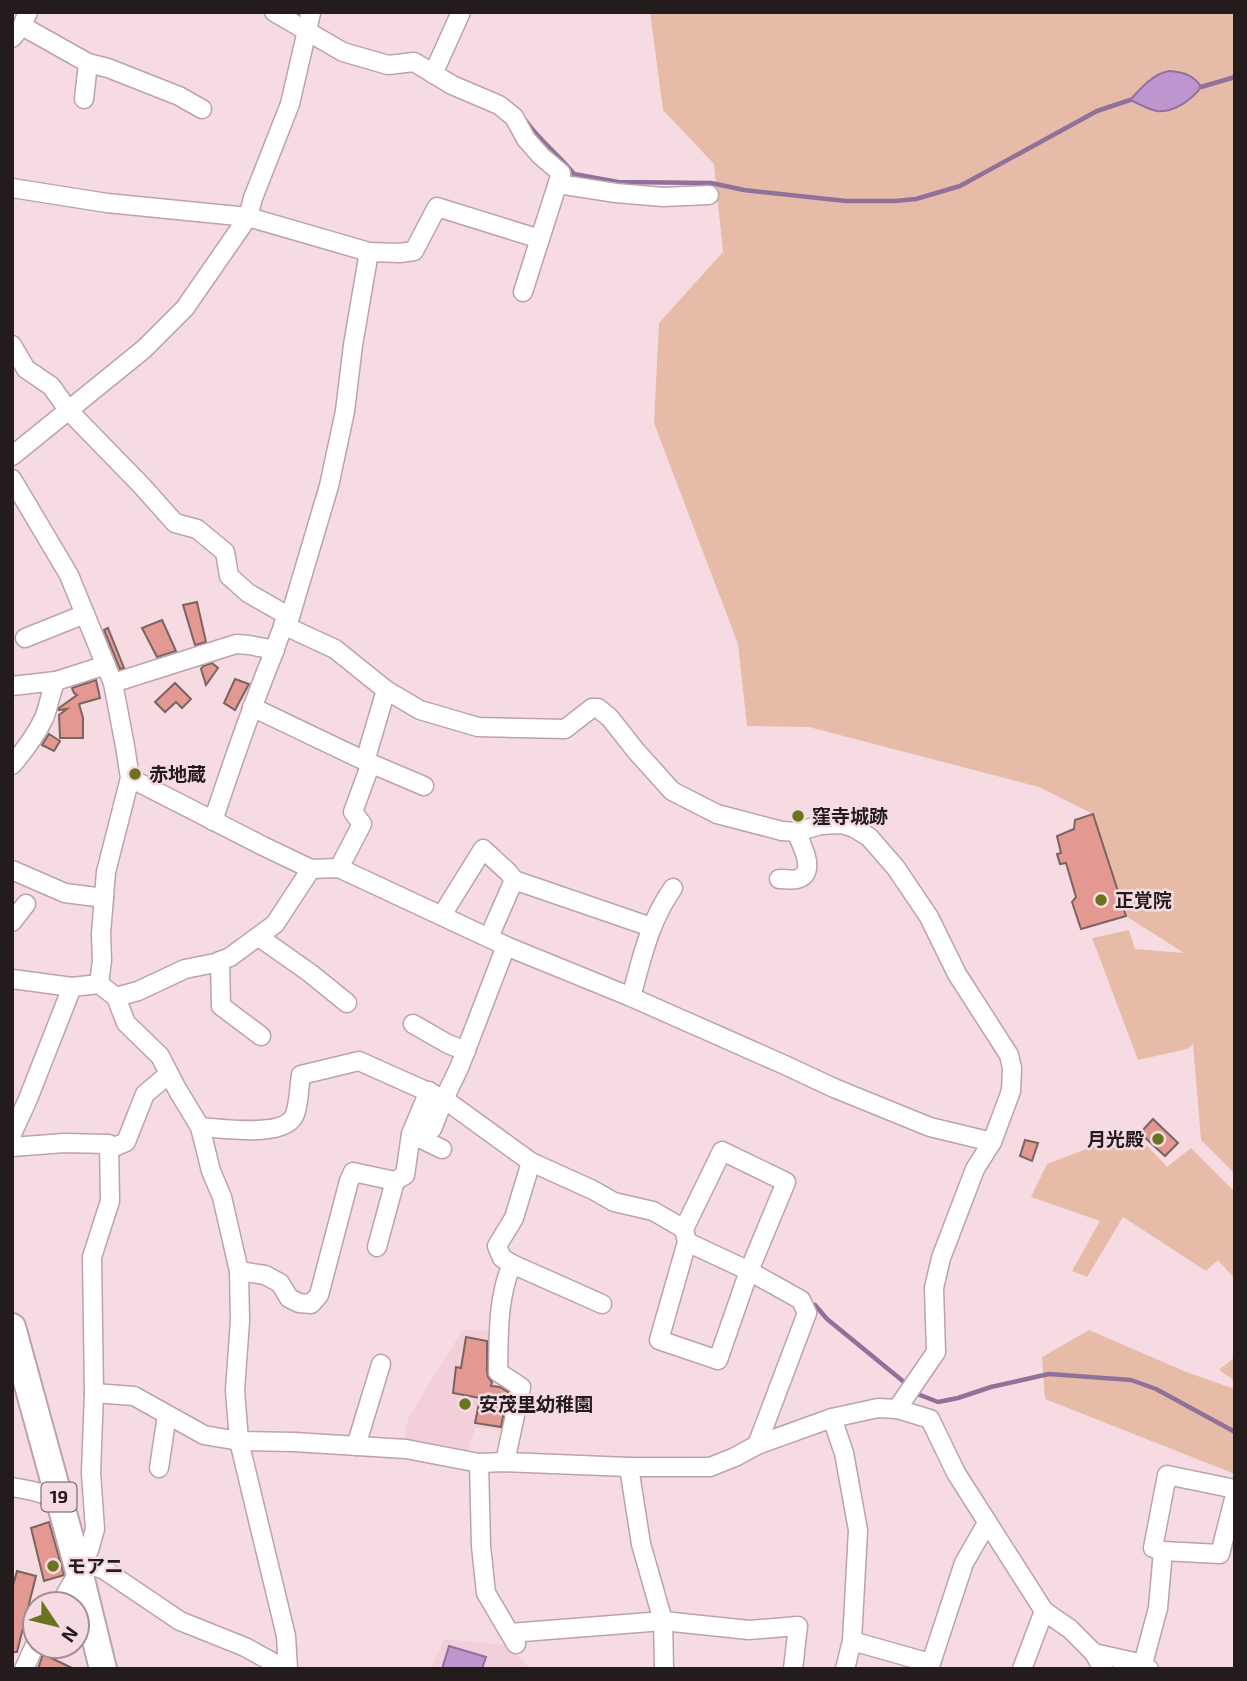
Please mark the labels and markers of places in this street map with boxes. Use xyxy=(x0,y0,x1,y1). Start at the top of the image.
place label: 赤地蔵 xyxy=(149,762,206,785)
marker: 赤地蔵 xyxy=(127,766,143,782)
place label: 窪寺城跡 xyxy=(812,804,888,827)
marker: 窪寺城跡 xyxy=(790,808,806,824)
place label: 正覚院 xyxy=(1115,888,1172,911)
marker: 正覚院 xyxy=(1093,892,1109,908)
place label: 月光殿 xyxy=(1087,1127,1144,1150)
marker: 月光殿 xyxy=(1150,1131,1166,1147)
place label: 安茂里幼稚園 xyxy=(479,1392,593,1415)
marker: 安茂里幼稚園 xyxy=(457,1396,473,1412)
place label: モアニ xyxy=(67,1554,124,1577)
marker: モアニ xyxy=(45,1558,61,1574)

